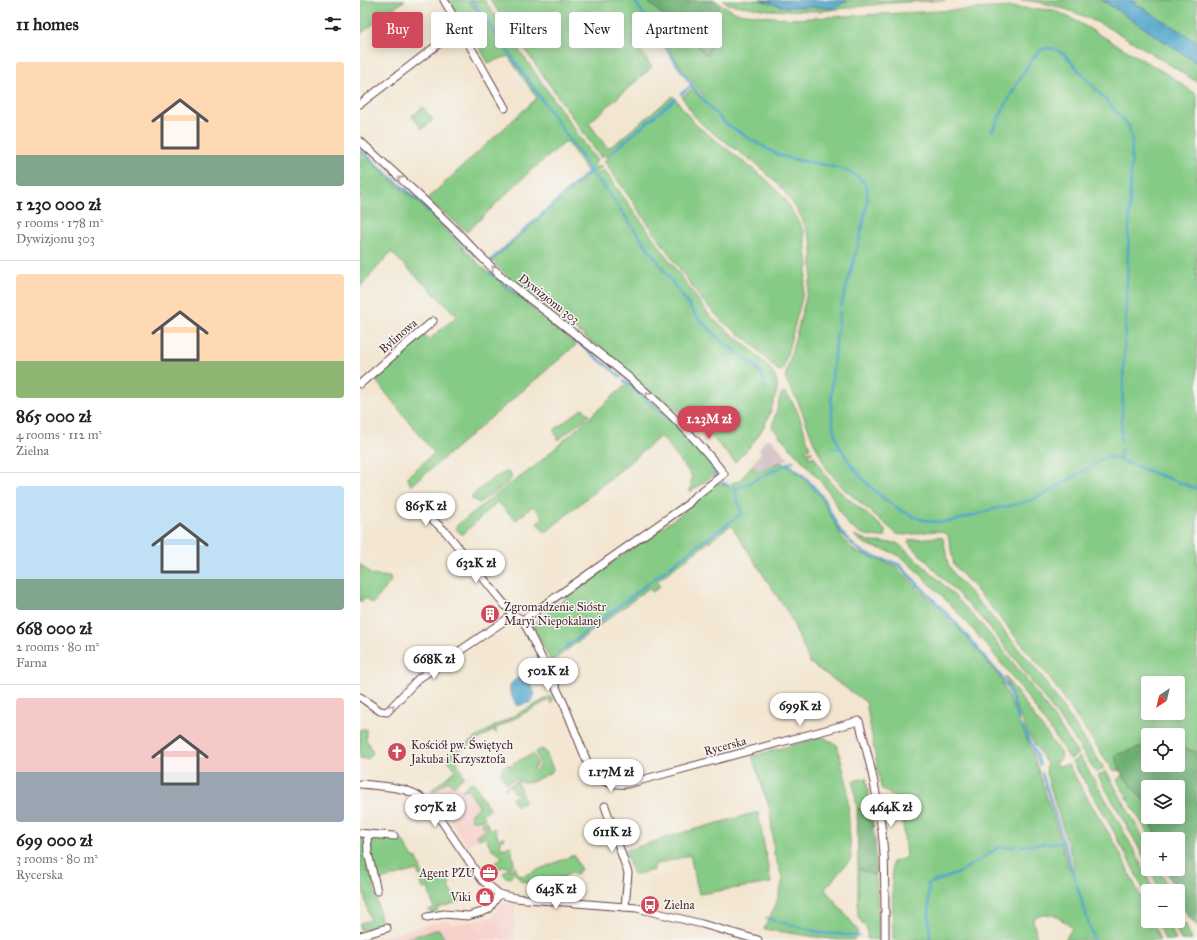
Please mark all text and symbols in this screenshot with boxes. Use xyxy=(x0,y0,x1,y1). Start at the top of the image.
chip: Buy xyxy=(372,12,423,48)
chip: Rent xyxy=(431,12,487,48)
chip: Filters xyxy=(495,12,561,48)
chip: New xyxy=(569,12,624,48)
chip: Apartment xyxy=(632,12,722,48)
icon: filters xyxy=(322,13,344,35)
text: 11 homes xyxy=(16,14,79,35)
icon: home xyxy=(144,88,216,160)
one-way arrow xyxy=(397,176,404,183)
text: 1 230 000 zł xyxy=(16,194,101,215)
text: 5 rooms · 178 m² xyxy=(16,215,104,231)
text: Dywizjonu 303 xyxy=(16,231,95,247)
one-way arrow xyxy=(491,265,499,273)
street label: Dywizjonu 303 xyxy=(516,271,582,327)
icon: home xyxy=(144,300,216,372)
street label: Bylinowa xyxy=(376,315,420,356)
one-way arrow xyxy=(646,393,653,400)
text: 865 000 zł xyxy=(16,406,91,427)
pin: 1.23M zł xyxy=(668,406,750,440)
text: 1.23M zł xyxy=(686,411,732,427)
text: 4 rooms · 112 m² xyxy=(16,427,102,443)
text: Zielna xyxy=(16,443,49,459)
pin: 865K zł xyxy=(389,493,463,527)
text: 865K zł xyxy=(405,498,447,514)
icon: home xyxy=(144,512,216,584)
pin: 632K zł xyxy=(439,550,513,584)
text: 632K zł xyxy=(456,555,496,571)
place label: Zgromadzenie Sióstr Maryi Niepokalanej xyxy=(504,600,607,628)
building icon: Zgromadzenie Sióstr Maryi Niepokalanej xyxy=(479,603,501,625)
text: 668 000 zł xyxy=(16,618,92,639)
text: 2 rooms · 80 m² xyxy=(16,639,99,655)
pin: 668K zł xyxy=(397,646,471,680)
text: 668K zł xyxy=(413,651,455,667)
text: Farna xyxy=(16,655,47,671)
pin: 502K zł xyxy=(511,658,585,692)
text: 502K zł xyxy=(527,663,569,679)
north arrow xyxy=(1141,676,1185,720)
map controls xyxy=(1141,676,1185,928)
pin: 699K zł xyxy=(763,693,837,727)
text: 699K zł xyxy=(779,698,821,714)
one-way arrow xyxy=(387,704,395,712)
icon: home xyxy=(144,724,216,796)
button: locate xyxy=(1141,728,1185,772)
street label: Rycerska xyxy=(702,733,749,758)
place label: Kościół pw. Świętych Jakuba i Krzysztofa xyxy=(409,736,513,767)
church icon: Kościół pw. Świętych Jakuba i Krzysztofa xyxy=(386,741,408,763)
pin: 1.17M zł xyxy=(570,759,652,793)
text: 1.17M zł xyxy=(588,764,634,780)
button: layers xyxy=(1141,780,1185,824)
pin: 507K zł xyxy=(398,794,472,828)
pin: 464K zł xyxy=(854,794,928,828)
text: 507K zł xyxy=(414,799,456,815)
text: 464K zł xyxy=(870,799,912,815)
pin: 611K zł xyxy=(575,819,649,853)
text: 611K zł xyxy=(593,824,631,840)
text: 699 000 zł xyxy=(16,830,92,851)
button: + xyxy=(1141,832,1185,876)
text: 3 rooms · 80 m² xyxy=(16,851,98,867)
office icon: Agent PZU xyxy=(478,862,500,884)
place label: Agent PZU xyxy=(418,866,476,881)
text: Rycerska xyxy=(16,867,63,883)
pin: 643K zł xyxy=(519,876,593,910)
text: 643K zł xyxy=(536,881,576,897)
button: − xyxy=(1141,884,1185,928)
shop icon: Viki xyxy=(474,886,496,908)
place label: Viki xyxy=(449,890,472,904)
bus stop icon: Zielna xyxy=(639,894,661,916)
place label: Zielna xyxy=(664,898,695,912)

